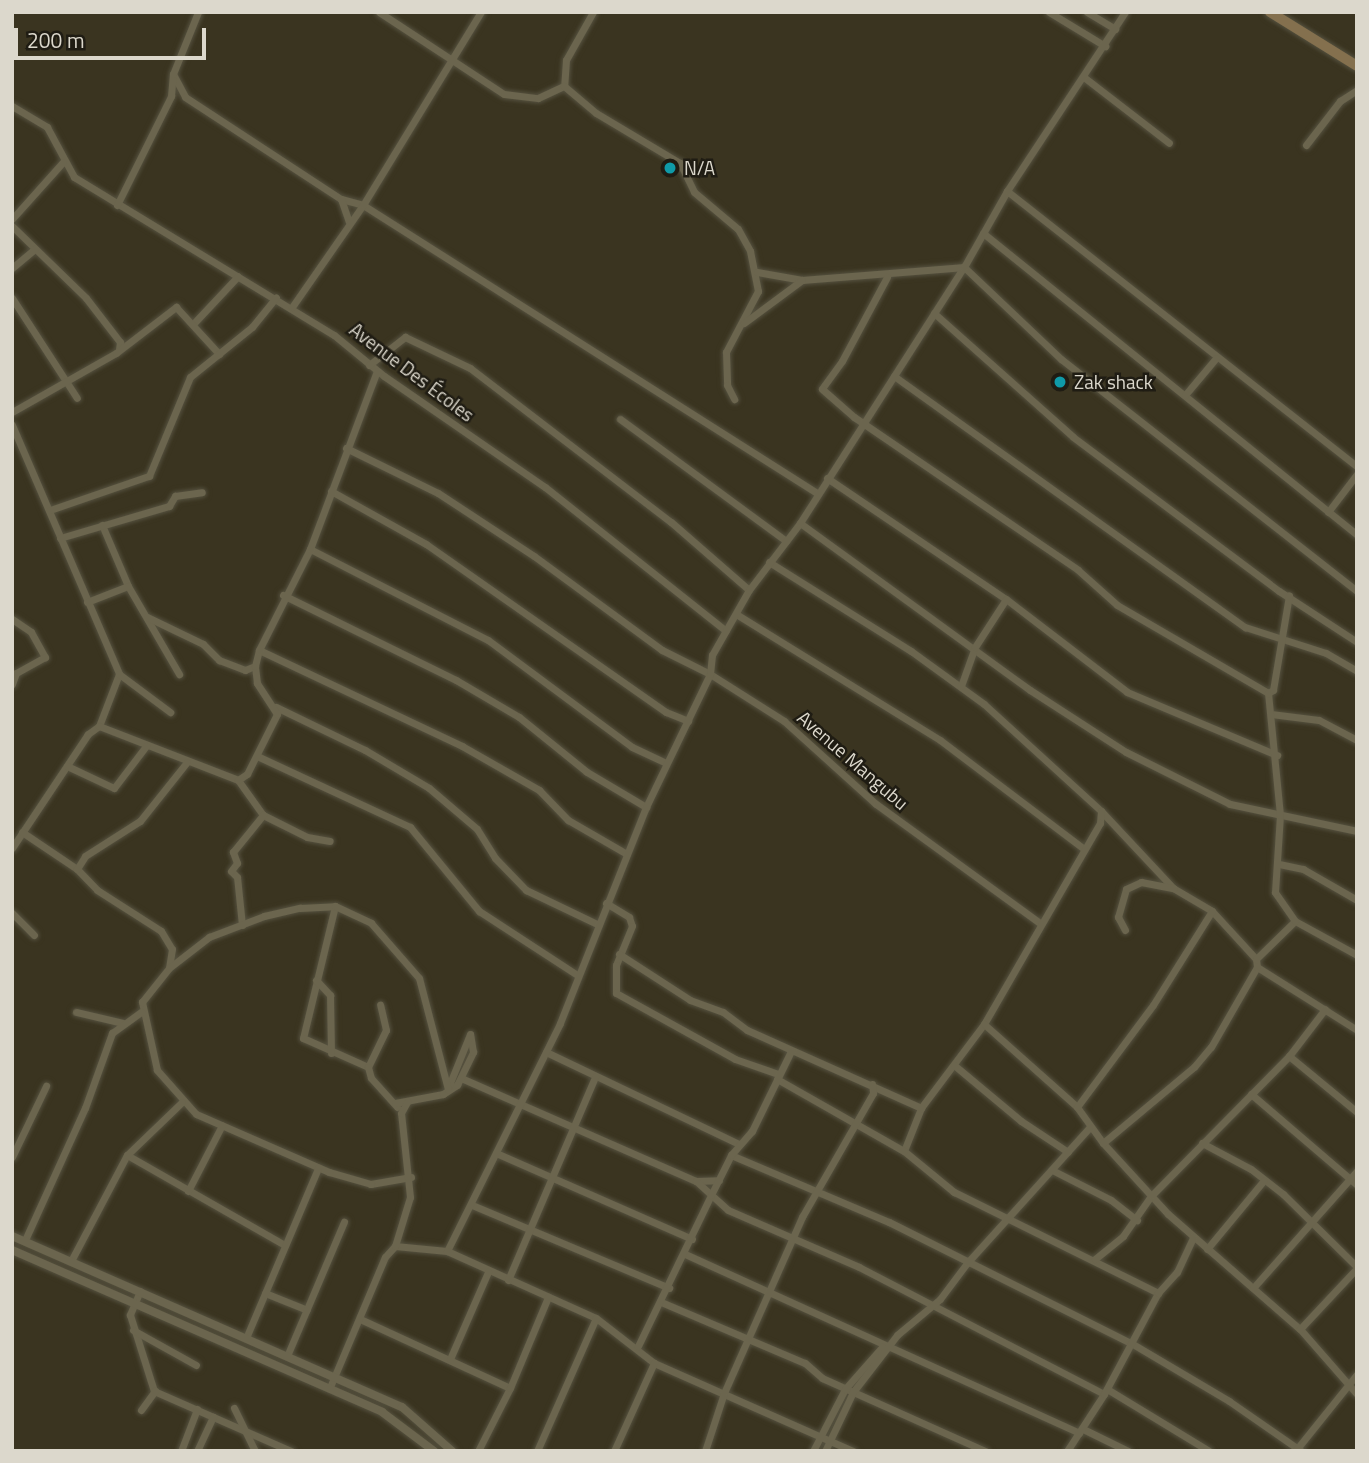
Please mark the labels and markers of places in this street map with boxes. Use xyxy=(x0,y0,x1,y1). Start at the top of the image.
place label: N/A xyxy=(684,157,715,179)
marker: N/A xyxy=(662,160,678,176)
place label: Zak shack xyxy=(1074,371,1153,393)
marker: Zak shack xyxy=(1052,374,1068,390)

